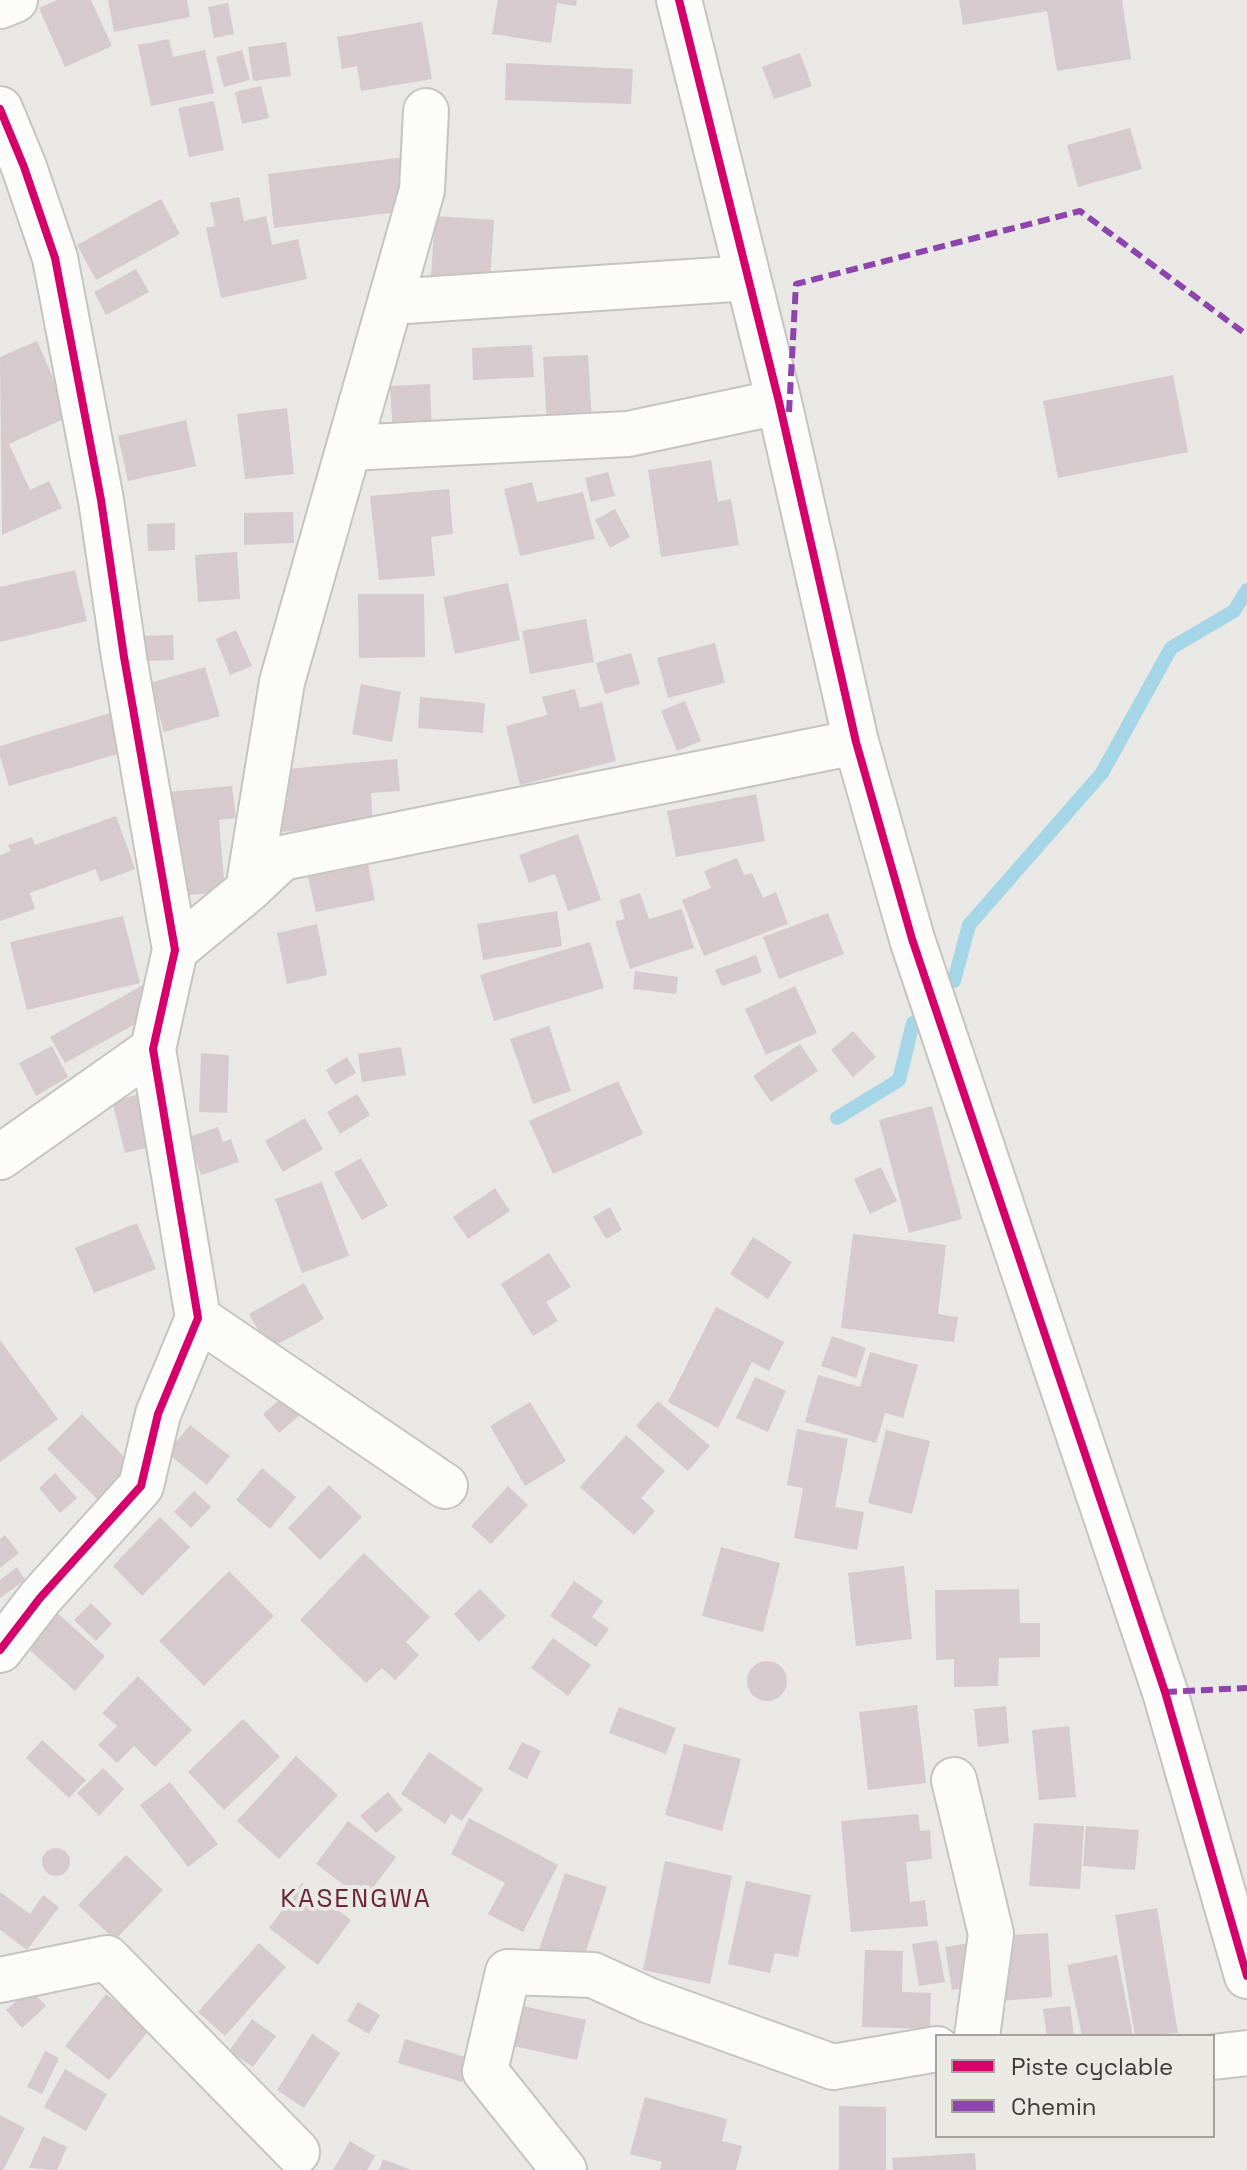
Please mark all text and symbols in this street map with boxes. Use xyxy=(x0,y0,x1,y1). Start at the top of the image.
district label: KASENGWA xyxy=(280,1884,432,1916)
legend xyxy=(935,2034,1215,2138)
text: Piste cyclable xyxy=(1011,2051,1173,2082)
text: Chemin xyxy=(1011,2091,1097,2122)

